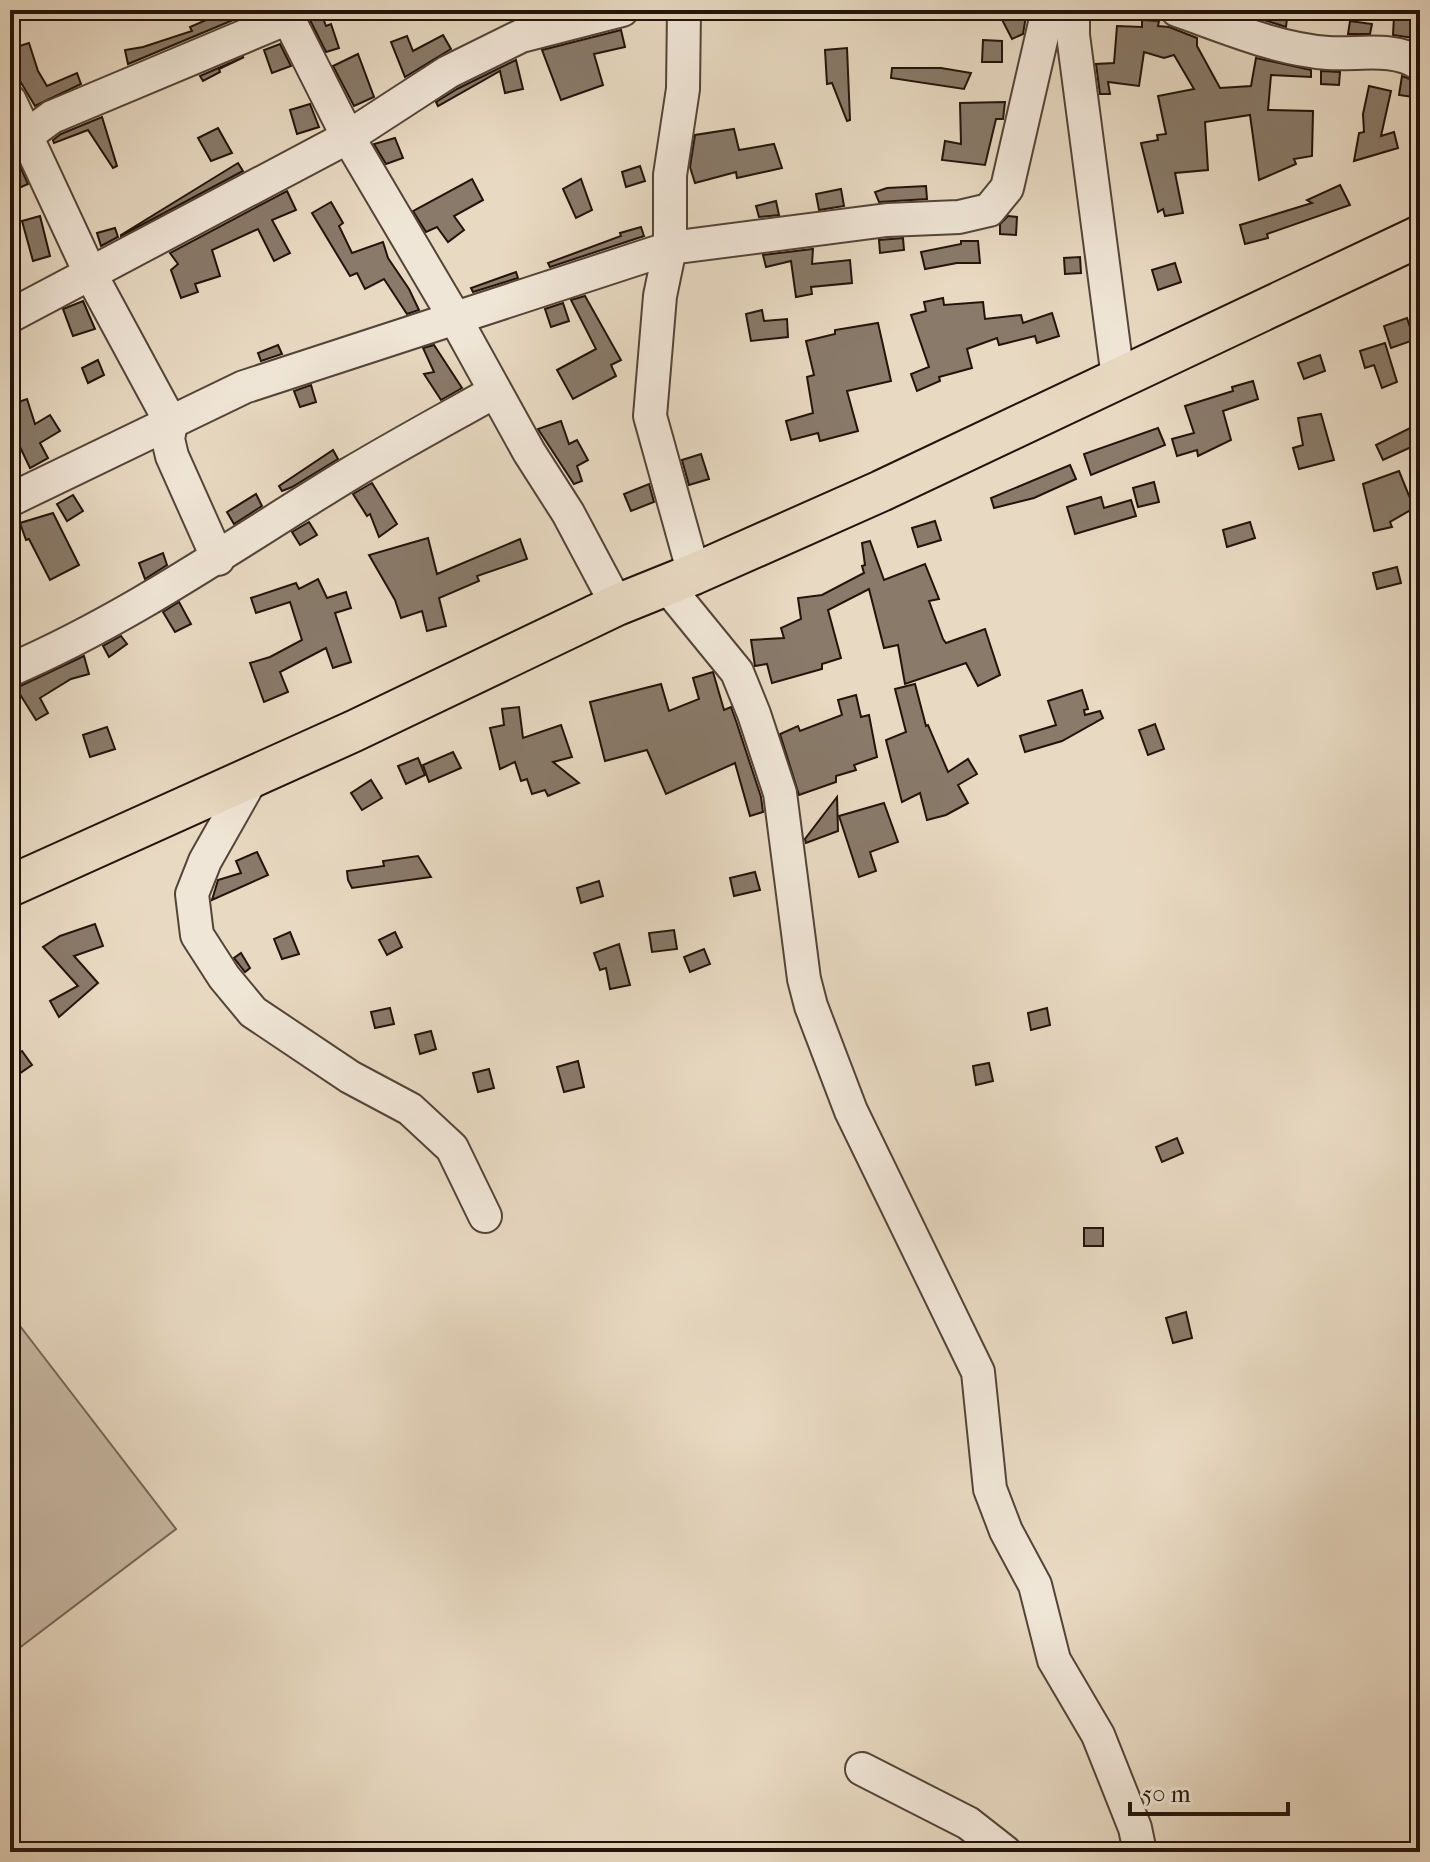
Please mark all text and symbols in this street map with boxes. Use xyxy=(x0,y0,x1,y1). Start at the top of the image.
scale bar xyxy=(1130,1766,1288,1816)
text: 50 m xyxy=(1142,1780,1191,1808)

